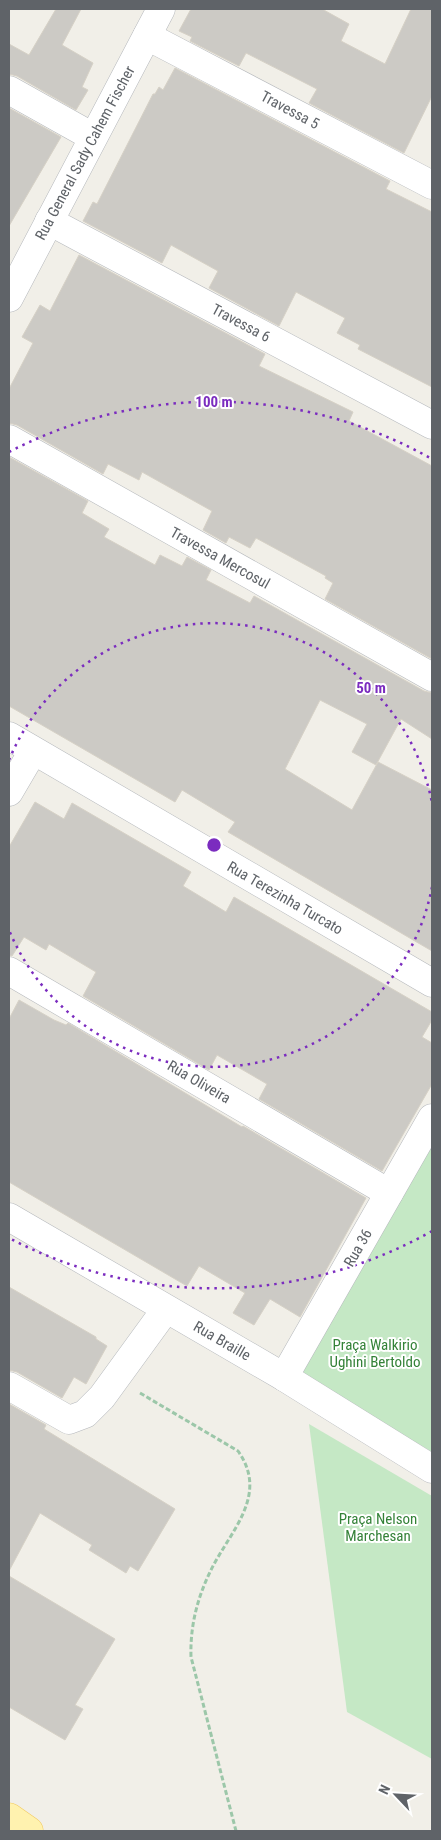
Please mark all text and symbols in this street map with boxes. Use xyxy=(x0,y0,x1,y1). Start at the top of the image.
street label: Rua General Sady Cahem Fischer xyxy=(31,63,139,243)
street label: Travessa 5 xyxy=(258,87,322,133)
street label: Travessa 6 xyxy=(209,300,273,346)
text: 100 m xyxy=(195,393,233,411)
street label: Travessa Mercosul xyxy=(167,523,273,593)
text: 50 m xyxy=(356,679,386,697)
centre of rings xyxy=(205,836,223,854)
street label: Rua Terezinha Turcato xyxy=(224,858,346,938)
street label: Rua Oliveira xyxy=(164,1057,234,1107)
street label: Rua 36 xyxy=(340,1226,376,1270)
street label: Rua Braille xyxy=(190,1317,254,1365)
park label: Praça Walkirio Ughini Bertoldo xyxy=(329,1336,421,1371)
park label: Praça Nelson Marchesan xyxy=(339,1510,417,1545)
north arrow xyxy=(371,1770,421,1820)
text: N xyxy=(375,1782,393,1797)

